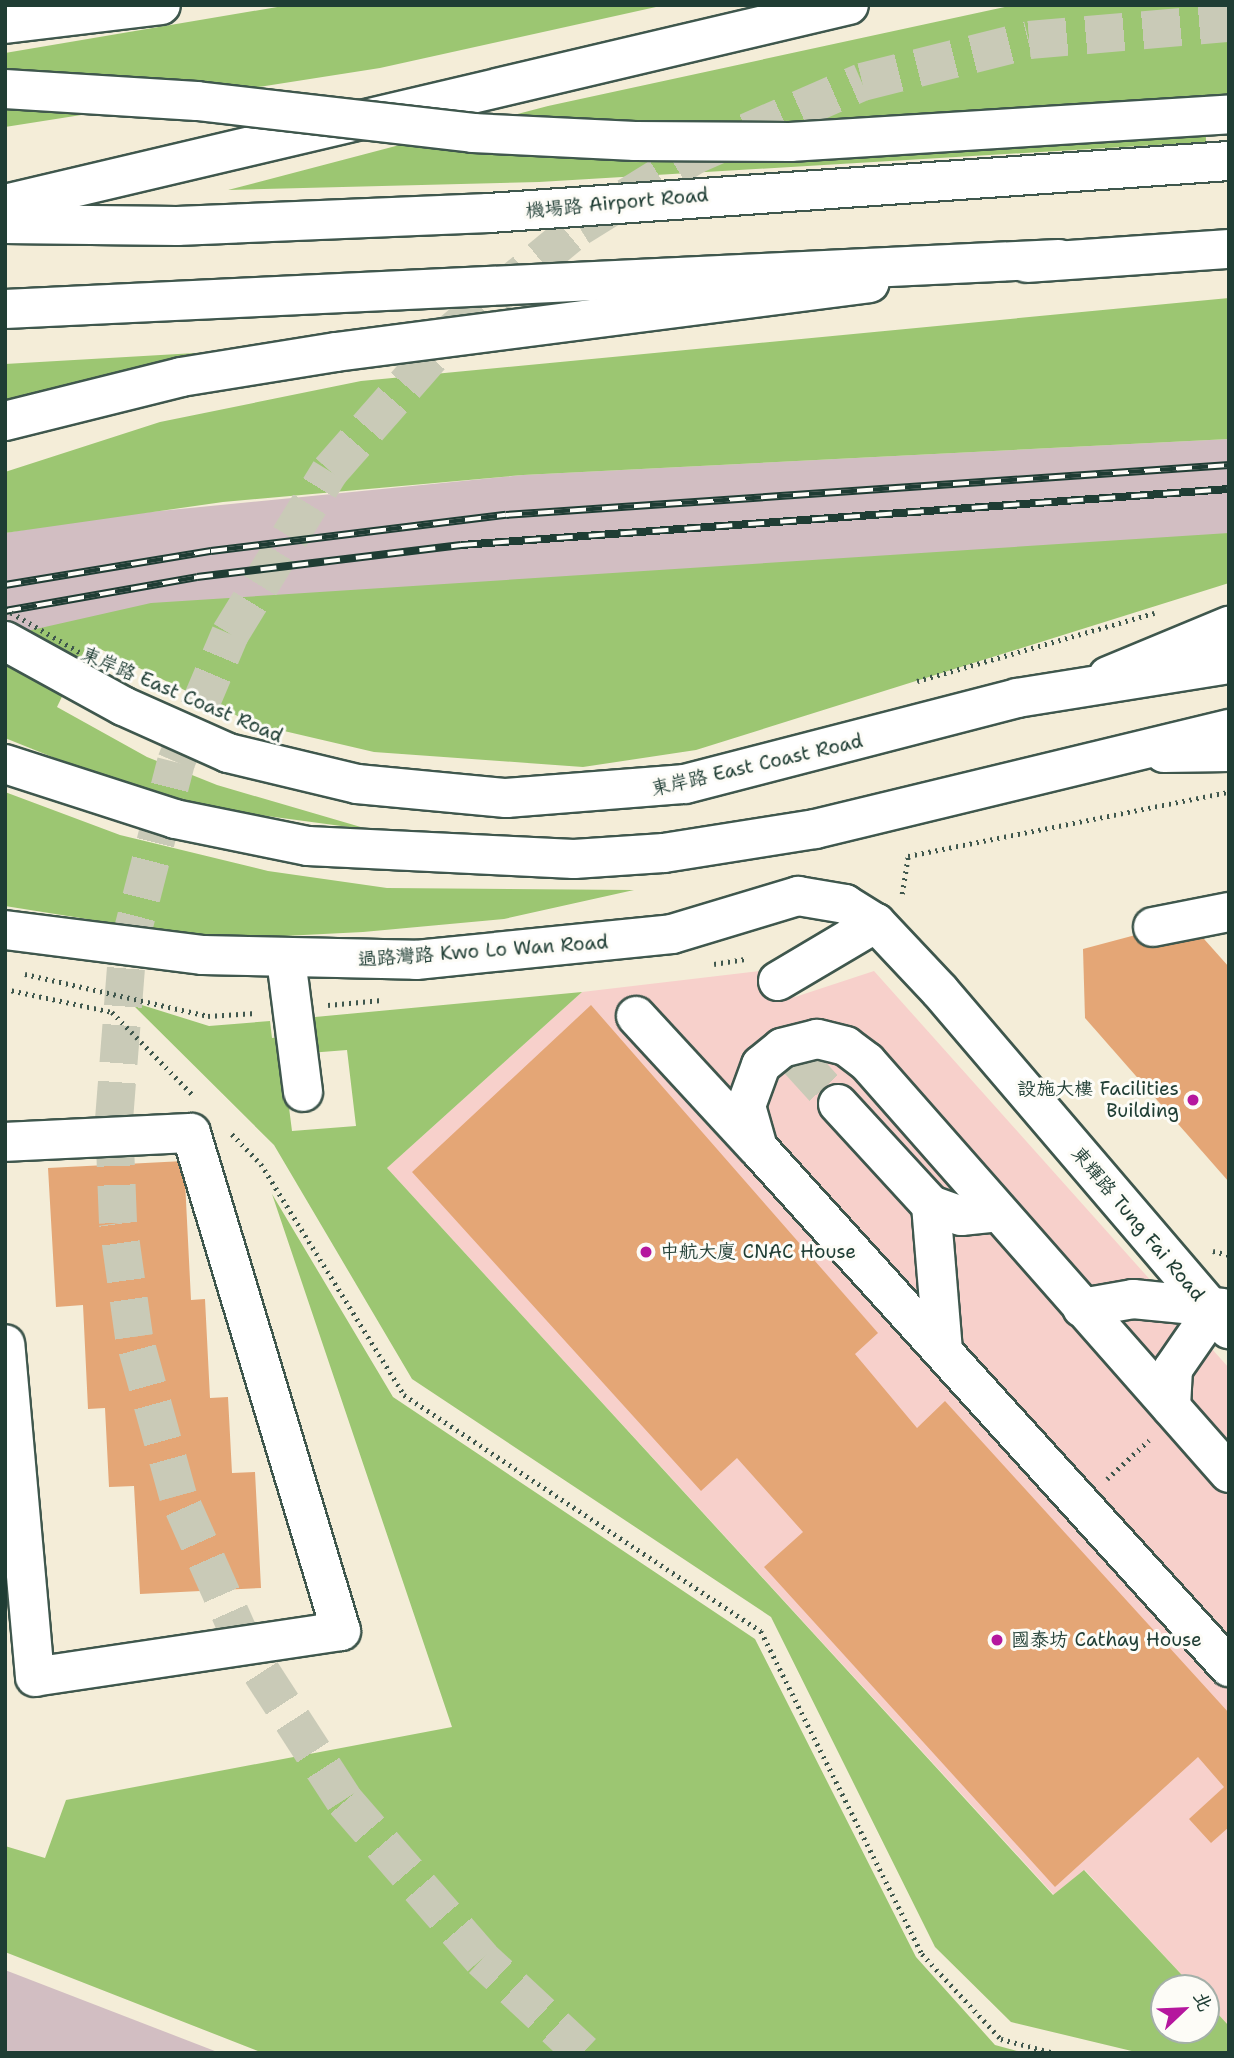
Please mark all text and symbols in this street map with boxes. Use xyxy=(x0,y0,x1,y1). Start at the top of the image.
street label: 機場路 Airport Road xyxy=(525,184,709,222)
street label: 東岸路 East Coast Road xyxy=(78,642,286,748)
street label: 東岸路 East Coast Road xyxy=(649,730,865,800)
street label: 過路灣路 Kwo Lo Wan Road xyxy=(357,931,609,971)
place label: 設施大樓 Facilities Building xyxy=(1017,1078,1179,1122)
marker: 設施大樓 Facilities Building xyxy=(1185,1092,1201,1108)
street label: 東輝路 Tung Fai Road xyxy=(1067,1142,1209,1306)
place label: 中航大廈 CNAC House xyxy=(660,1241,856,1263)
marker: 中航大廈 CNAC House xyxy=(638,1244,654,1260)
place label: 國泰坊 Cathay House xyxy=(1011,1629,1202,1651)
marker: 國泰坊 Cathay House xyxy=(989,1632,1005,1648)
north arrow xyxy=(1150,1974,1220,2044)
text: 北 xyxy=(1188,1988,1218,2015)

